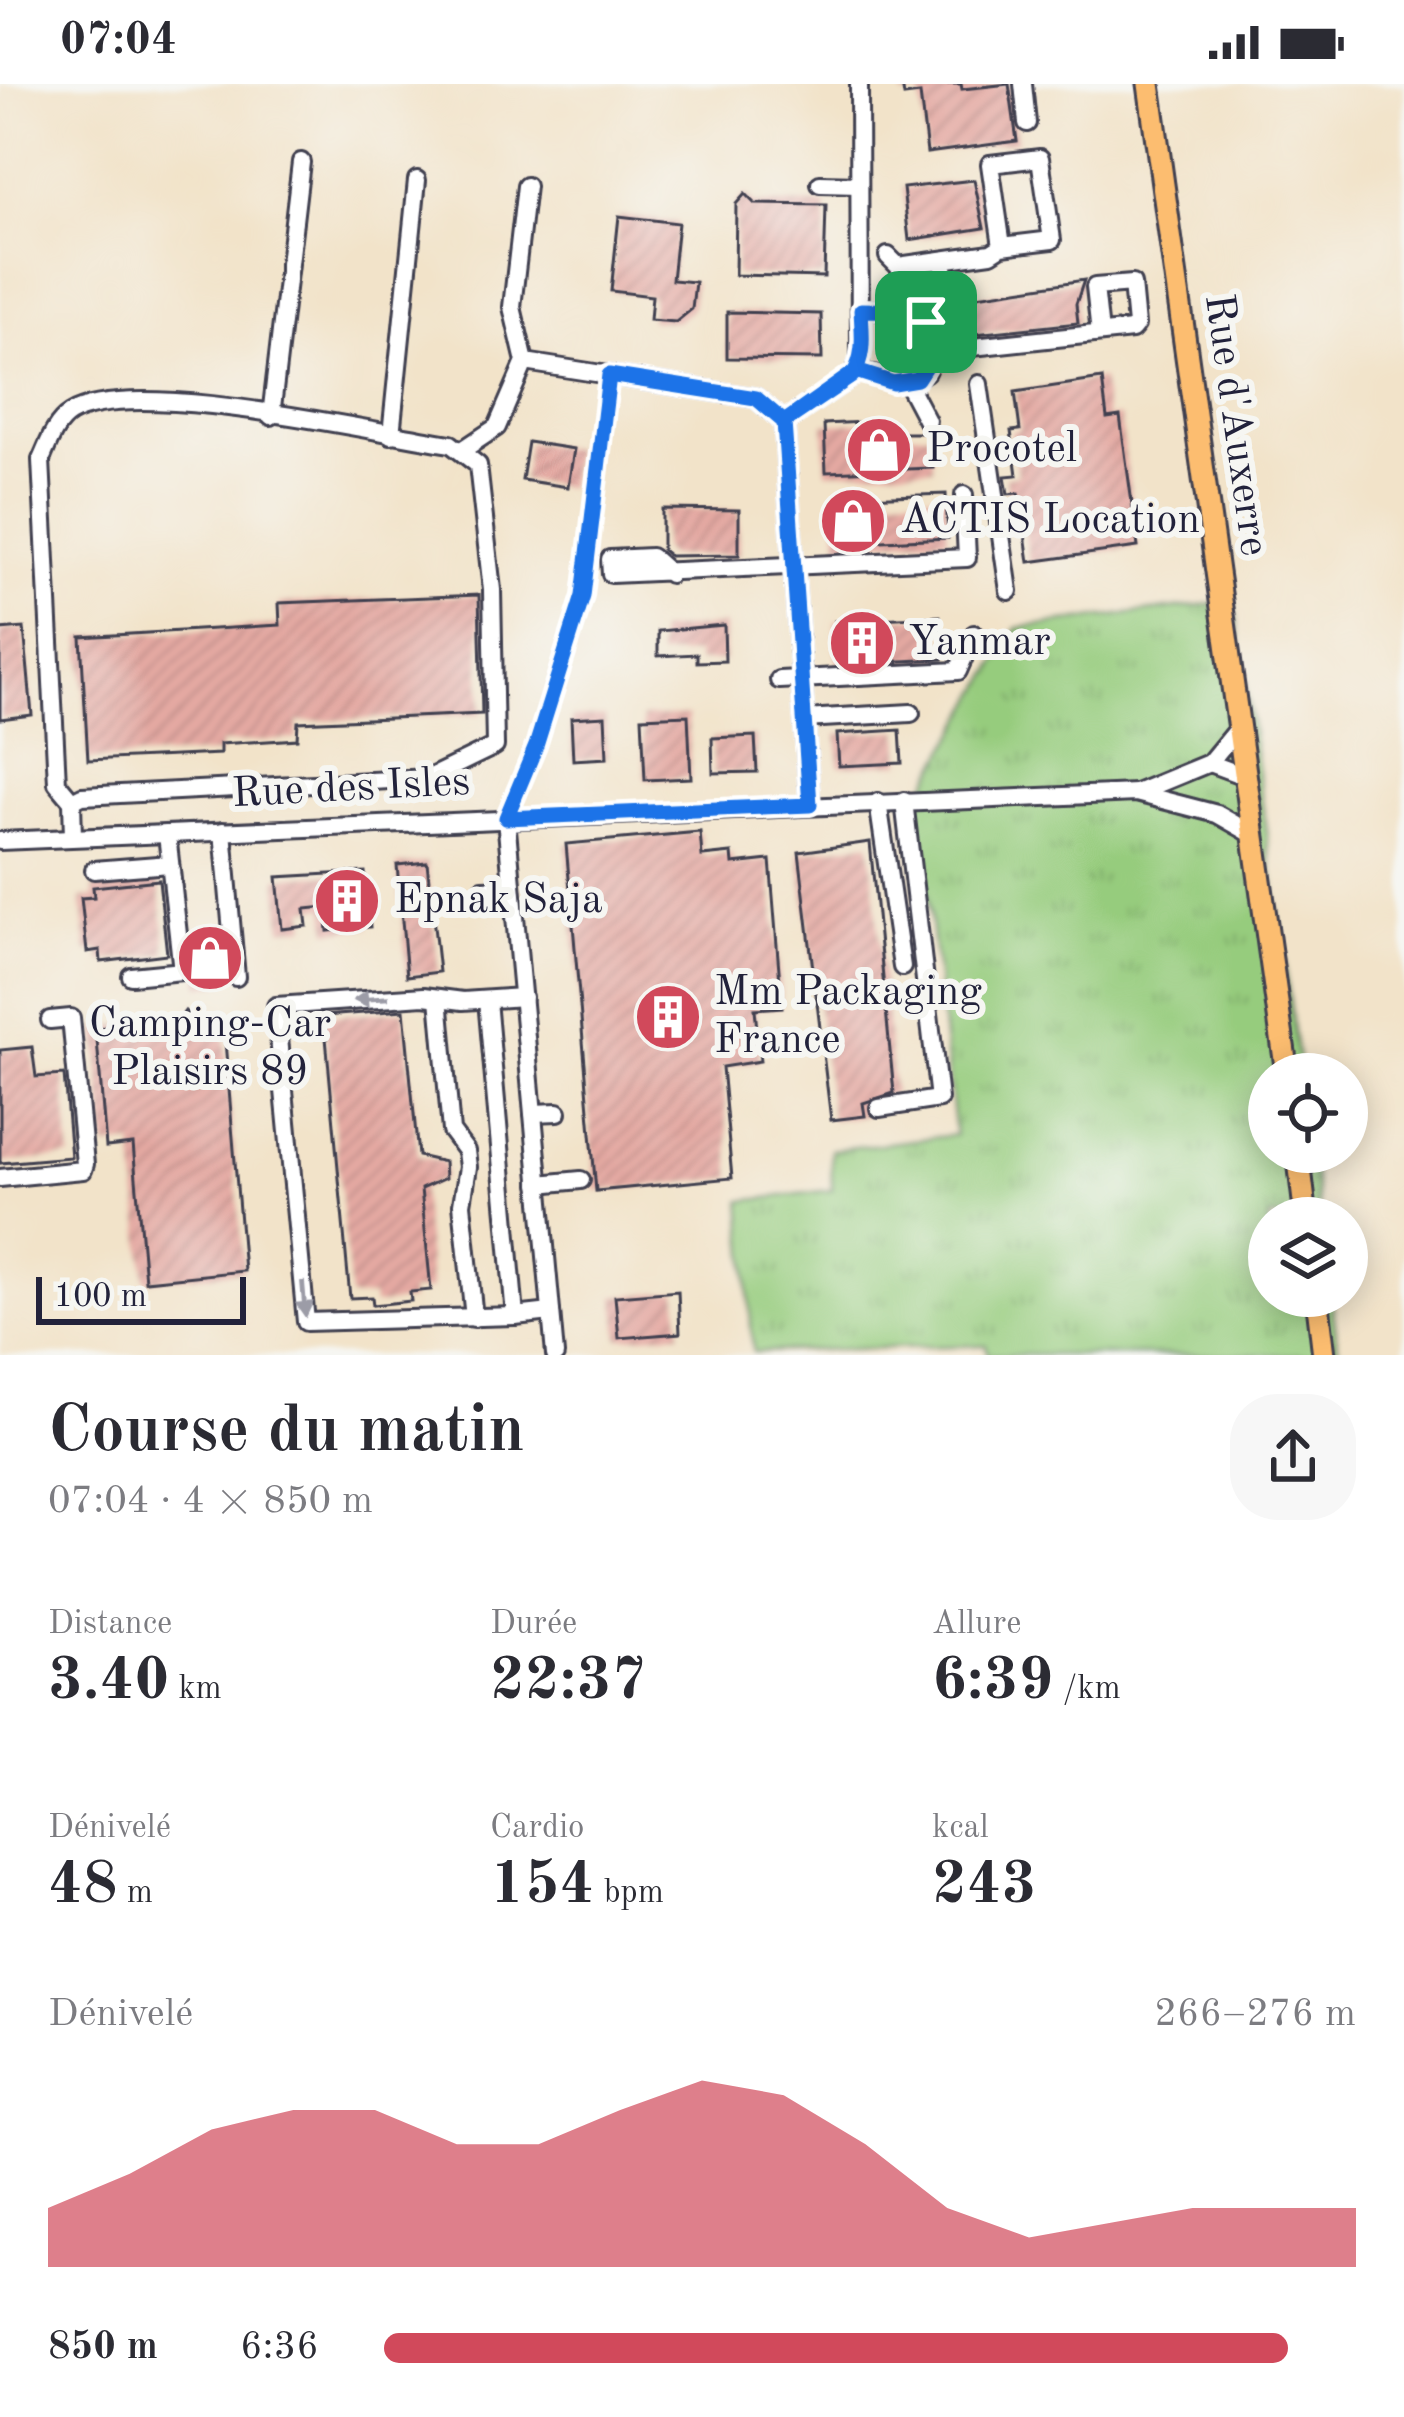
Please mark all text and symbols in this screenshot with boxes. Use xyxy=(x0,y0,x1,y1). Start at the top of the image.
text: 07:04 xyxy=(60,19,177,64)
pin xyxy=(875,271,977,373)
icon: arrive xyxy=(893,289,959,355)
street label: Rue d'Auxerre xyxy=(1196,291,1274,559)
shop icon: Procotel xyxy=(844,415,914,485)
place label: Procotel xyxy=(926,429,1077,471)
shop icon: ACTIS Location xyxy=(818,486,888,556)
place label: ACTIS Location xyxy=(900,500,1200,542)
building icon: Yanmar xyxy=(827,608,897,678)
place label: Yanmar xyxy=(908,622,1051,664)
street label: Rue des Isles xyxy=(231,762,471,816)
building icon: Epnak Saja xyxy=(312,866,382,936)
place label: Epnak Saja xyxy=(394,880,603,922)
shop icon: Camping-Car Plaisirs 89 xyxy=(175,923,245,993)
place label: Mm Packaging France xyxy=(714,972,982,1062)
building icon: Mm Packaging France xyxy=(633,982,703,1052)
one-way arrow xyxy=(351,990,389,1009)
place label: Camping-Car Plaisirs 89 xyxy=(89,1004,331,1094)
map controls xyxy=(1248,1053,1368,1317)
button: locate xyxy=(1248,1053,1368,1173)
button: layers xyxy=(1248,1197,1368,1317)
scale bar xyxy=(36,1271,246,1324)
text: 100 m xyxy=(54,1281,147,1314)
one-way arrow xyxy=(295,1281,314,1318)
button: share xyxy=(1230,1394,1356,1520)
text: Course du matin xyxy=(48,1400,525,1466)
text: 07:04 · 4 × 850 m xyxy=(48,1482,373,1521)
text: Distance xyxy=(48,1608,172,1641)
text: Durée xyxy=(490,1608,577,1641)
text: Allure xyxy=(932,1608,1021,1641)
text: 3.40 xyxy=(48,1652,169,1712)
text: 22:37 xyxy=(490,1652,646,1712)
text: 6:39 xyxy=(932,1652,1053,1712)
text: km xyxy=(169,1673,222,1706)
text: /km xyxy=(1053,1673,1121,1706)
text: Dénivelé xyxy=(48,1812,171,1845)
text: Cardio xyxy=(490,1812,584,1845)
text: kcal xyxy=(932,1812,989,1845)
text: 48 xyxy=(48,1856,118,1916)
text: 154 xyxy=(490,1856,594,1916)
text: 243 xyxy=(932,1856,1036,1916)
text: m xyxy=(118,1877,153,1910)
text: bpm xyxy=(594,1877,664,1910)
text: Dénivelé xyxy=(48,1995,193,2034)
text: 266–276 m xyxy=(1154,1995,1356,2034)
text: 850 m xyxy=(48,2328,158,2367)
text: 6:36 xyxy=(240,2328,319,2367)

